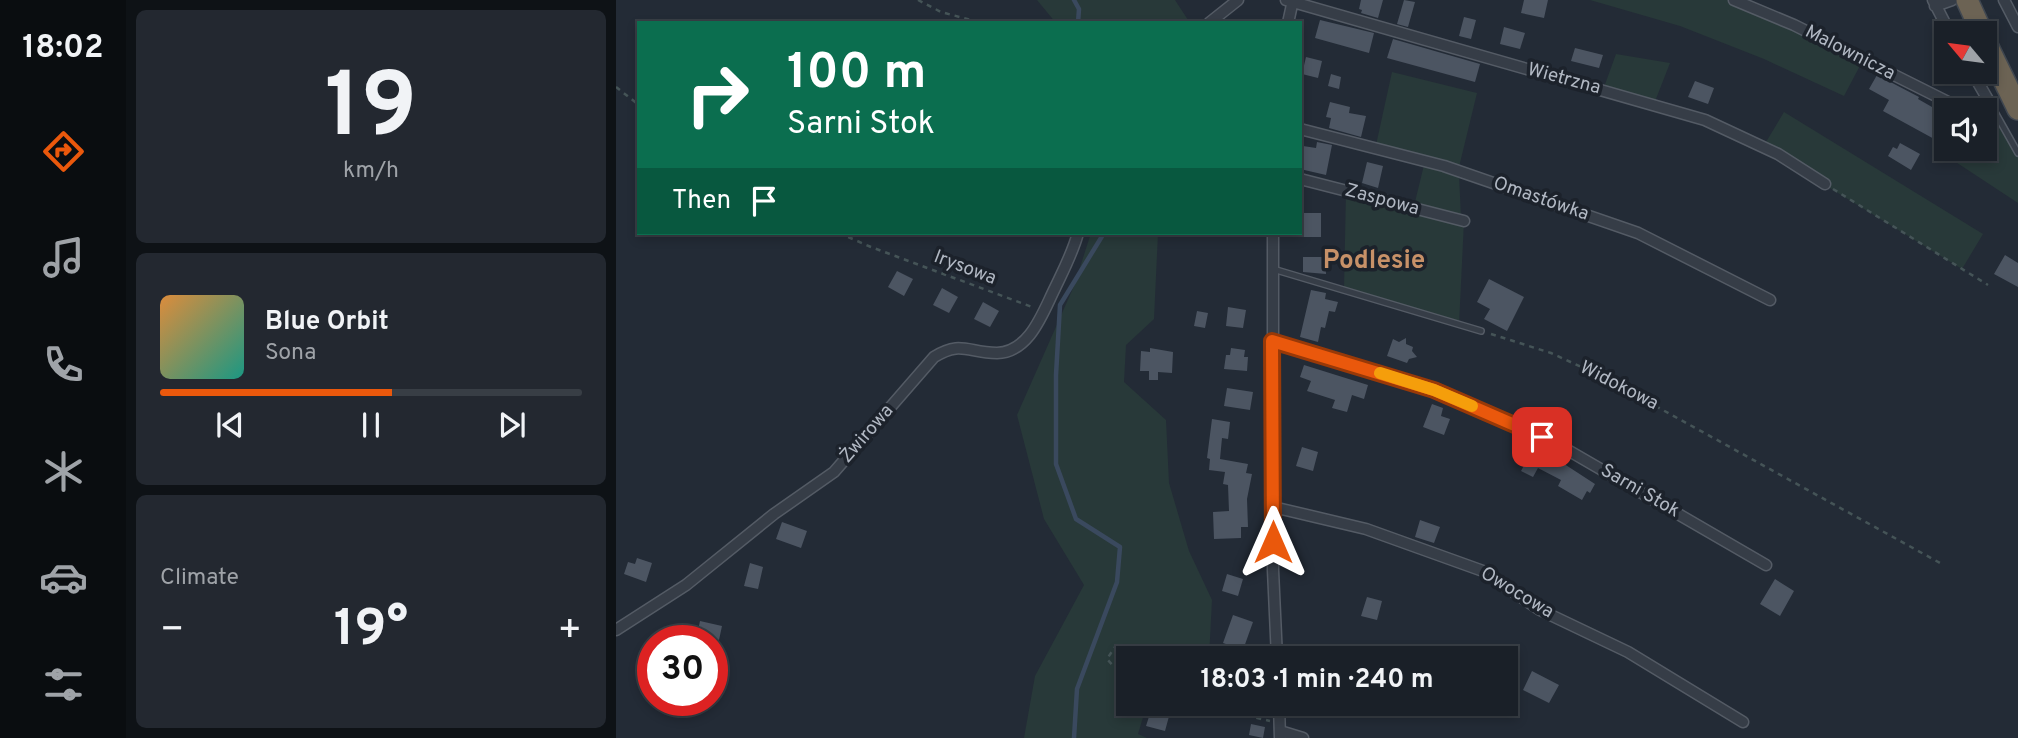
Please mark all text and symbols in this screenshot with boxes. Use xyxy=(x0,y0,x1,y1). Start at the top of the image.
street label: Malownicza xyxy=(1801,20,1899,86)
north arrow xyxy=(1934,21,1997,84)
map controls xyxy=(1934,21,1997,161)
text: 18:02 xyxy=(22,29,104,69)
text: 100 m xyxy=(787,44,926,106)
icon: right xyxy=(672,49,763,140)
text: 19 xyxy=(325,54,417,169)
street label: Wietrzna xyxy=(1525,58,1603,100)
button: sound xyxy=(1934,98,1997,161)
text: Sarni Stok xyxy=(787,105,935,145)
icon: directions xyxy=(39,127,88,176)
text: km/h xyxy=(343,157,399,186)
street label: Omastówka xyxy=(1490,171,1592,227)
street label: Zaspowa xyxy=(1342,179,1422,221)
icon: arrive xyxy=(745,182,783,220)
text: Then xyxy=(672,185,731,218)
icon: music xyxy=(39,233,88,282)
street label: Irysowa xyxy=(930,245,1000,291)
district label: Podlesie xyxy=(1323,245,1425,278)
text: Blue Orbit xyxy=(265,306,389,339)
text: Sona xyxy=(265,339,316,368)
icon: phone xyxy=(39,340,88,389)
street label: Widokowa xyxy=(1576,356,1662,416)
street label: Żwirowa xyxy=(834,399,899,468)
icon: previous xyxy=(211,406,249,444)
icon: pause xyxy=(352,406,390,444)
icon: next xyxy=(493,406,531,444)
pin xyxy=(1512,407,1572,467)
icon: arrive xyxy=(1523,418,1561,456)
icon: climate xyxy=(39,447,88,496)
street label: Sarni Stok xyxy=(1596,459,1684,523)
position arrow xyxy=(1236,505,1310,579)
icon: car xyxy=(39,553,88,602)
street label: Owocowa xyxy=(1476,562,1558,624)
text: Climate xyxy=(160,564,239,593)
text: 19° xyxy=(334,598,408,664)
text: − xyxy=(160,607,185,656)
text: + xyxy=(557,607,582,656)
speed limit sign: 30 xyxy=(637,625,728,716)
icon: filters xyxy=(39,660,88,709)
text: 18:03 · 1 min · 240 m xyxy=(1200,664,1434,697)

